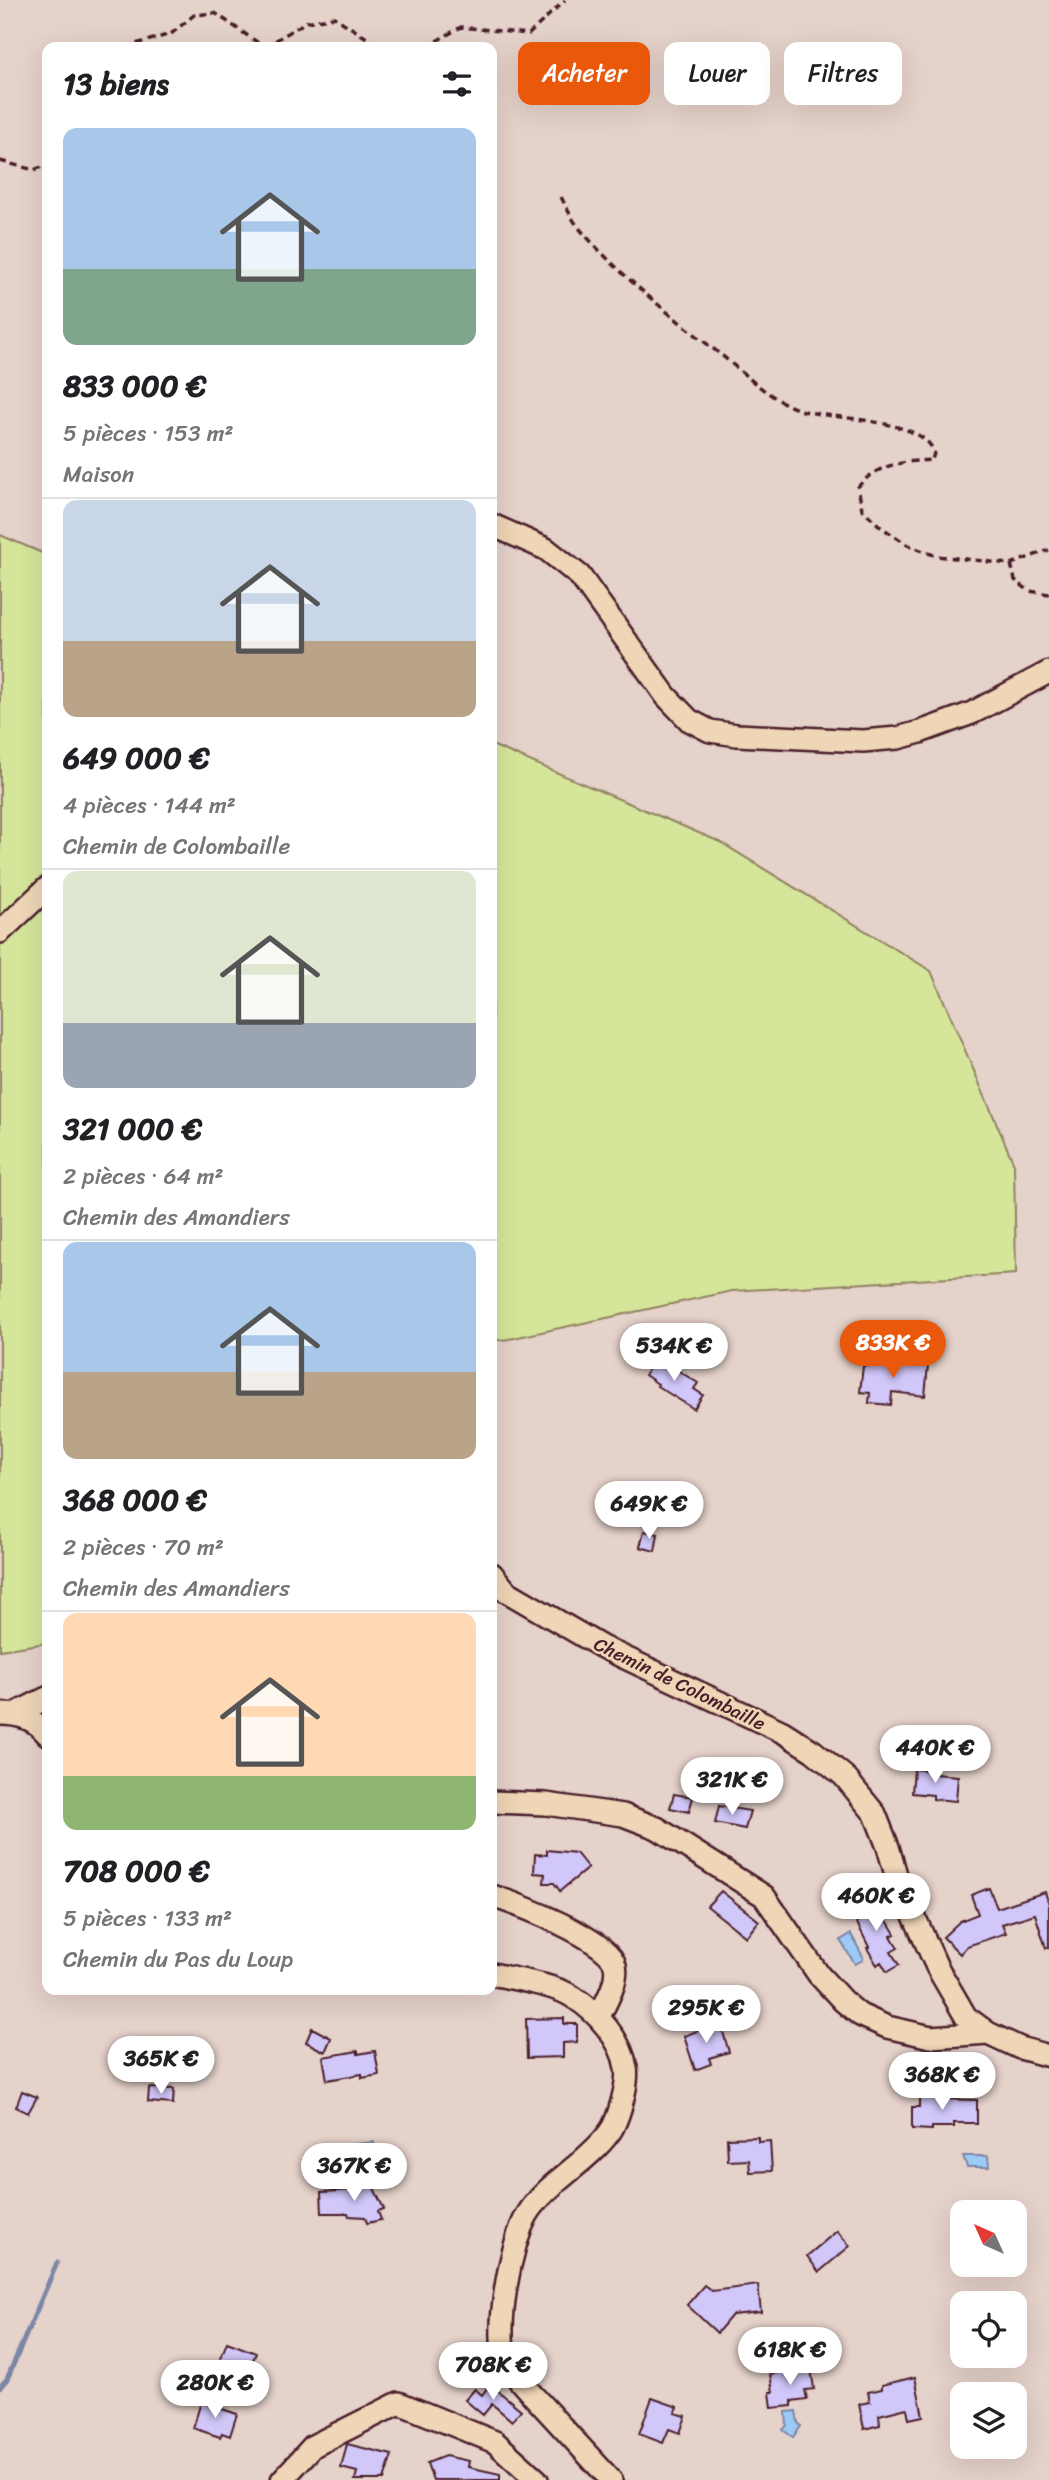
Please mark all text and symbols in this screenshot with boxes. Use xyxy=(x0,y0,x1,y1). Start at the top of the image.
chip: Acheter xyxy=(518,42,650,105)
chip: Louer xyxy=(664,42,770,105)
chip: Filtres xyxy=(784,42,902,105)
text: 13 biens xyxy=(63,57,169,111)
icon: filters xyxy=(438,65,476,103)
icon: home xyxy=(207,174,333,300)
text: 833 000 € xyxy=(63,359,206,413)
text: 5 pièces · 153 m² xyxy=(63,413,233,454)
text: Maison xyxy=(63,454,134,495)
icon: home xyxy=(207,546,333,672)
text: 649 000 € xyxy=(63,731,210,785)
text: 4 pièces · 144 m² xyxy=(63,785,236,826)
text: Chemin de Colombaille xyxy=(63,826,290,867)
icon: home xyxy=(207,917,333,1043)
text: 321 000 € xyxy=(63,1102,202,1156)
text: 2 pièces · 64 m² xyxy=(63,1156,224,1197)
text: Chemin des Amandiers xyxy=(63,1197,290,1238)
icon: home xyxy=(207,1288,333,1414)
pin: 833K € xyxy=(836,1320,950,1380)
text: 833K € xyxy=(856,1322,930,1363)
pin: 534K € xyxy=(617,1324,731,1383)
text: 534K € xyxy=(636,1325,712,1366)
text: 368 000 € xyxy=(63,1473,207,1527)
pin: 649K € xyxy=(592,1482,706,1541)
text: 649K € xyxy=(611,1483,687,1524)
text: 2 pièces · 70 m² xyxy=(63,1527,224,1568)
text: Chemin des Amandiers xyxy=(63,1568,290,1609)
street label: Chemin de Colombaille xyxy=(588,1627,772,1740)
icon: home xyxy=(207,1659,333,1785)
pin: 440K € xyxy=(878,1726,992,1785)
text: 440K € xyxy=(896,1727,974,1768)
pin: 321K € xyxy=(675,1758,789,1817)
text: 321K € xyxy=(696,1759,768,1800)
text: 708 000 € xyxy=(63,1844,210,1898)
pin: 460K € xyxy=(819,1874,933,1933)
text: 460K € xyxy=(837,1875,915,1916)
text: 5 pièces · 133 m² xyxy=(63,1898,232,1939)
text: Chemin du Pas du Loup xyxy=(63,1939,293,1980)
pin: 295K € xyxy=(649,1986,763,2045)
text: 295K € xyxy=(668,1987,744,2028)
pin: 365K € xyxy=(104,2036,218,2096)
text: 365K € xyxy=(124,2038,198,2079)
pin: 368K € xyxy=(885,2052,999,2112)
text: 368K € xyxy=(905,2054,979,2095)
pin: 367K € xyxy=(297,2144,411,2203)
text: 367K € xyxy=(317,2145,391,2186)
north arrow xyxy=(950,2200,1027,2277)
map controls xyxy=(950,2200,1027,2459)
button: locate xyxy=(950,2291,1027,2368)
pin: 618K € xyxy=(733,2328,847,2387)
text: 618K € xyxy=(754,2329,826,2370)
pin: 708K € xyxy=(436,2342,550,2402)
text: 708K € xyxy=(455,2344,531,2385)
pin: 280K € xyxy=(158,2360,272,2420)
text: 280K € xyxy=(177,2362,253,2403)
button: layers xyxy=(950,2382,1027,2459)

